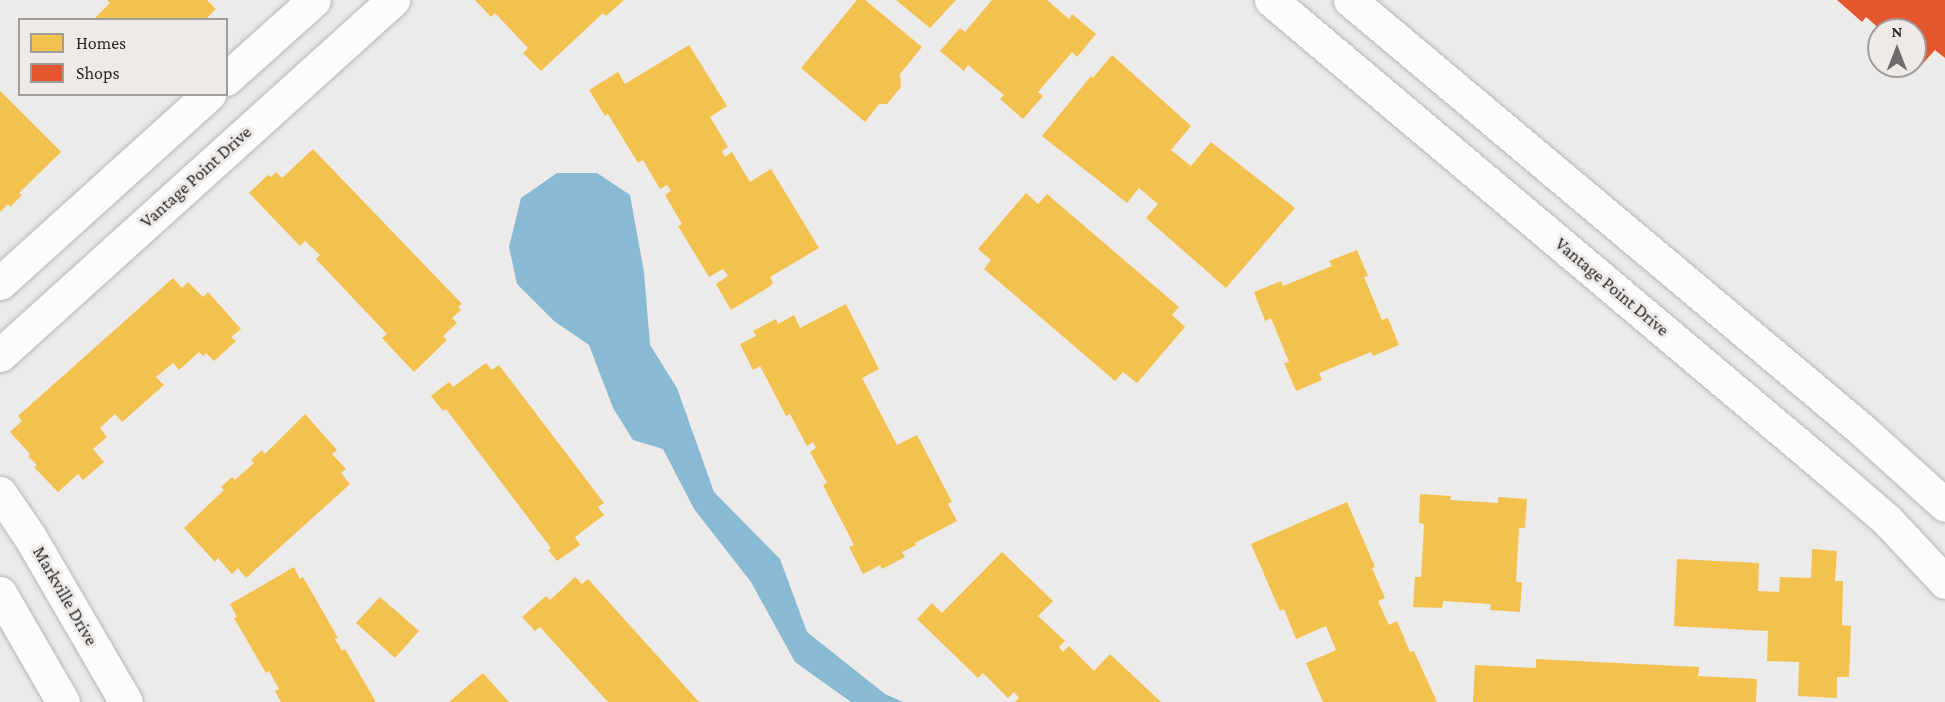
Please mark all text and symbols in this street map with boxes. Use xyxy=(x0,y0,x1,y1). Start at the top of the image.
legend xyxy=(18,18,228,96)
north arrow xyxy=(1867,18,1927,78)
text: N xyxy=(1892,23,1902,40)
text: Homes xyxy=(76,33,126,53)
text: Shops xyxy=(76,63,120,83)
street label: Vantage Point Drive xyxy=(136,121,256,233)
street label: Vantage Point Drive xyxy=(1551,233,1673,341)
street label: Markville Drive xyxy=(28,543,102,649)

